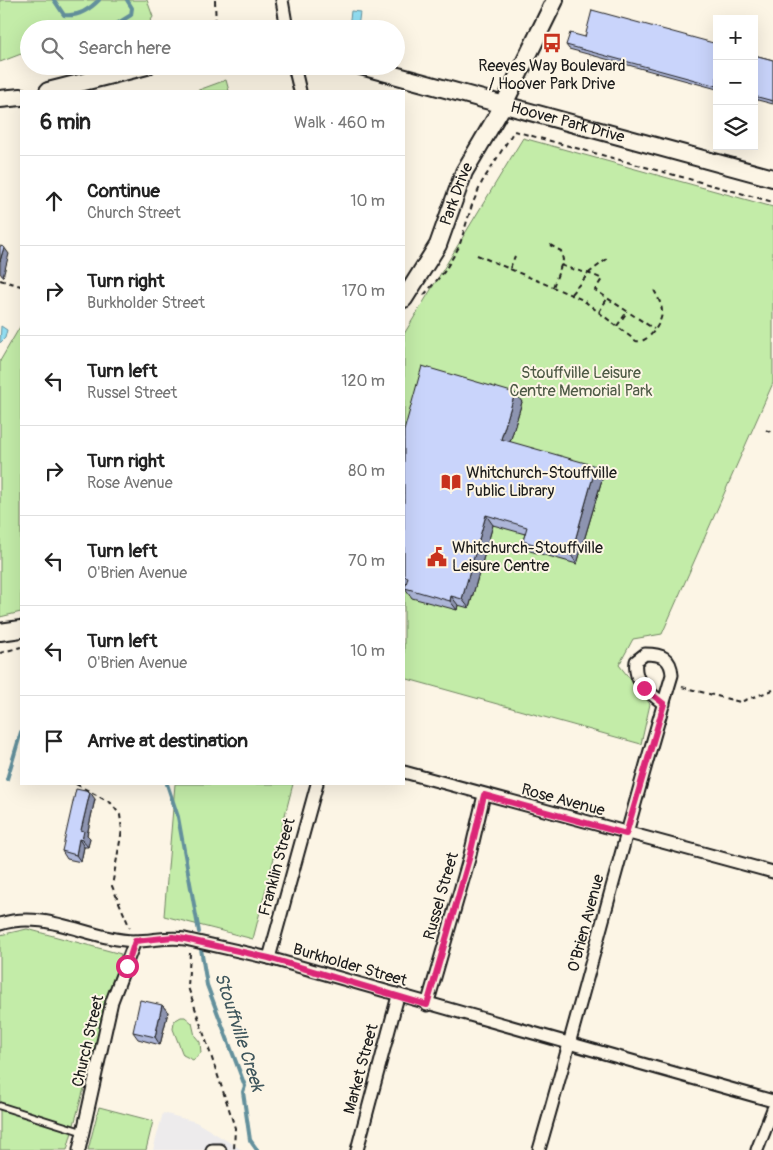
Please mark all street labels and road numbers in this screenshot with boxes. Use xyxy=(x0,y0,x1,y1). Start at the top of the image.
street label: Hoover Park Drive xyxy=(508,97,627,147)
street label: Park Drive xyxy=(436,159,478,228)
street label: Rose Avenue xyxy=(519,779,607,821)
street label: Franklin Street xyxy=(254,815,300,918)
street label: Russel Street xyxy=(419,849,463,942)
street label: O'Brien Avenue xyxy=(563,872,609,974)
street label: Burkholder Street xyxy=(291,939,410,991)
street label: Church Street xyxy=(68,993,108,1089)
street label: Market Street xyxy=(339,1021,383,1116)

